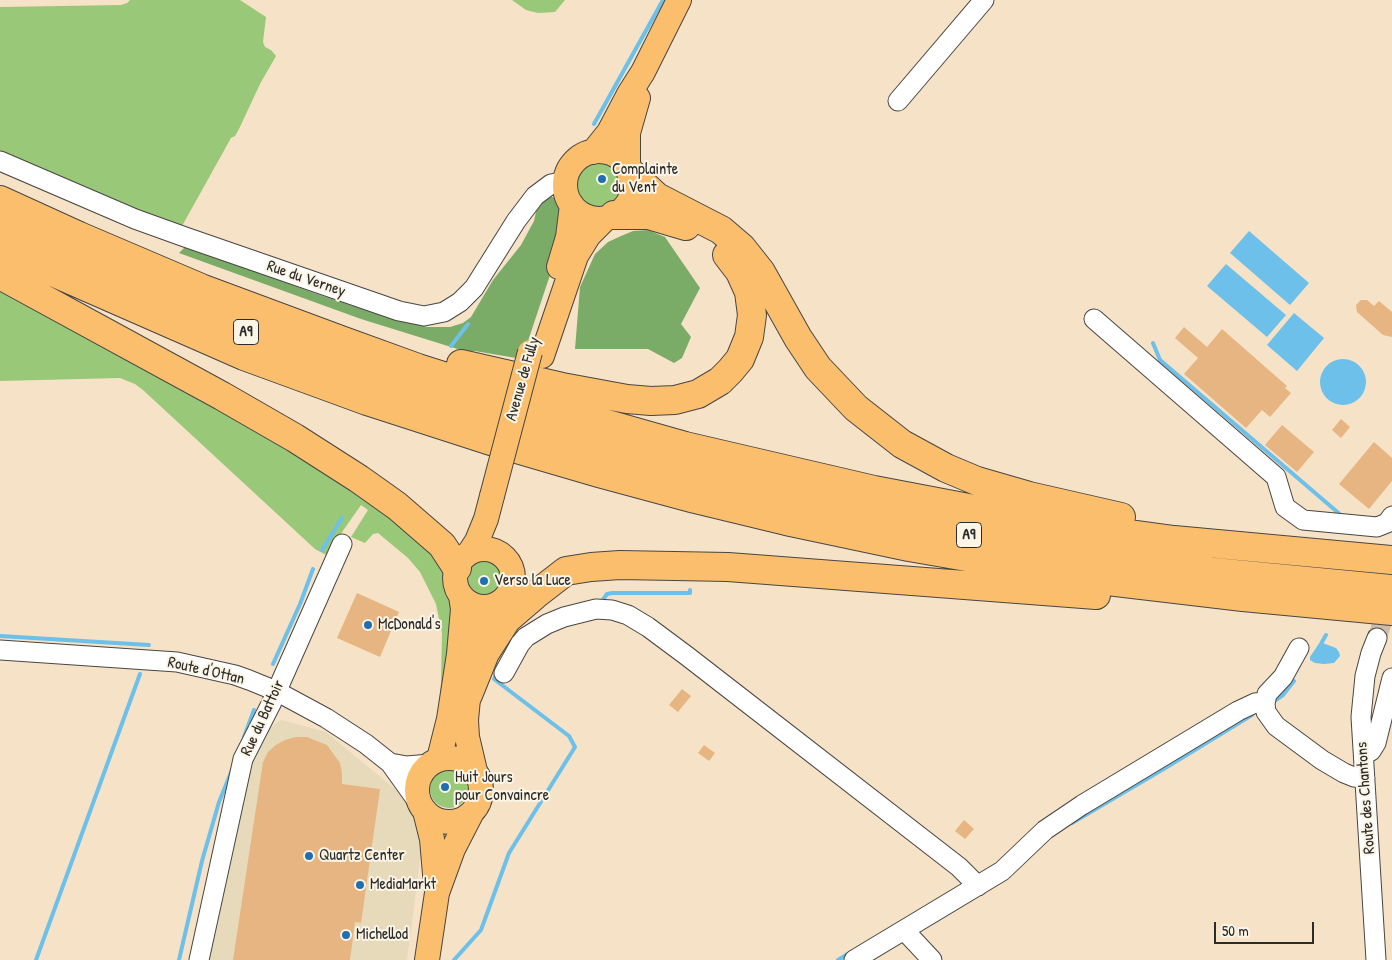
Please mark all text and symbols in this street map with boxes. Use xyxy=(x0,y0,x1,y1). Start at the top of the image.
place label: Complainte du Vent xyxy=(612,160,678,198)
marker: Complainte du Vent xyxy=(596,173,608,185)
street label: Rue du Verney xyxy=(264,257,348,301)
road number: A9 xyxy=(234,320,258,344)
street label: Avenue de Fully xyxy=(502,335,544,423)
road number: A9 xyxy=(956,522,982,548)
place label: Verso la Luce xyxy=(494,571,571,591)
marker: Verso la Luce xyxy=(478,575,490,587)
place label: McDonald's xyxy=(378,615,441,635)
marker: McDonald's xyxy=(362,619,374,631)
street label: Route d'Ottan xyxy=(166,653,246,689)
street label: Rue du Battoir xyxy=(237,677,289,759)
street label: Route des Chantons xyxy=(1353,741,1379,855)
place label: Huit Jours pour Convaincre xyxy=(455,768,549,806)
marker: Huit Jours pour Convaincre xyxy=(439,781,451,793)
place label: Quartz Center xyxy=(319,846,405,866)
marker: Quartz Center xyxy=(303,850,315,862)
place label: MediaMarkt xyxy=(370,875,436,895)
marker: MediaMarkt xyxy=(354,879,366,891)
scale bar xyxy=(1217,912,1317,944)
text: 50 m xyxy=(1222,920,1249,941)
place label: Michellod xyxy=(356,925,408,945)
marker: Michellod xyxy=(340,929,352,941)

